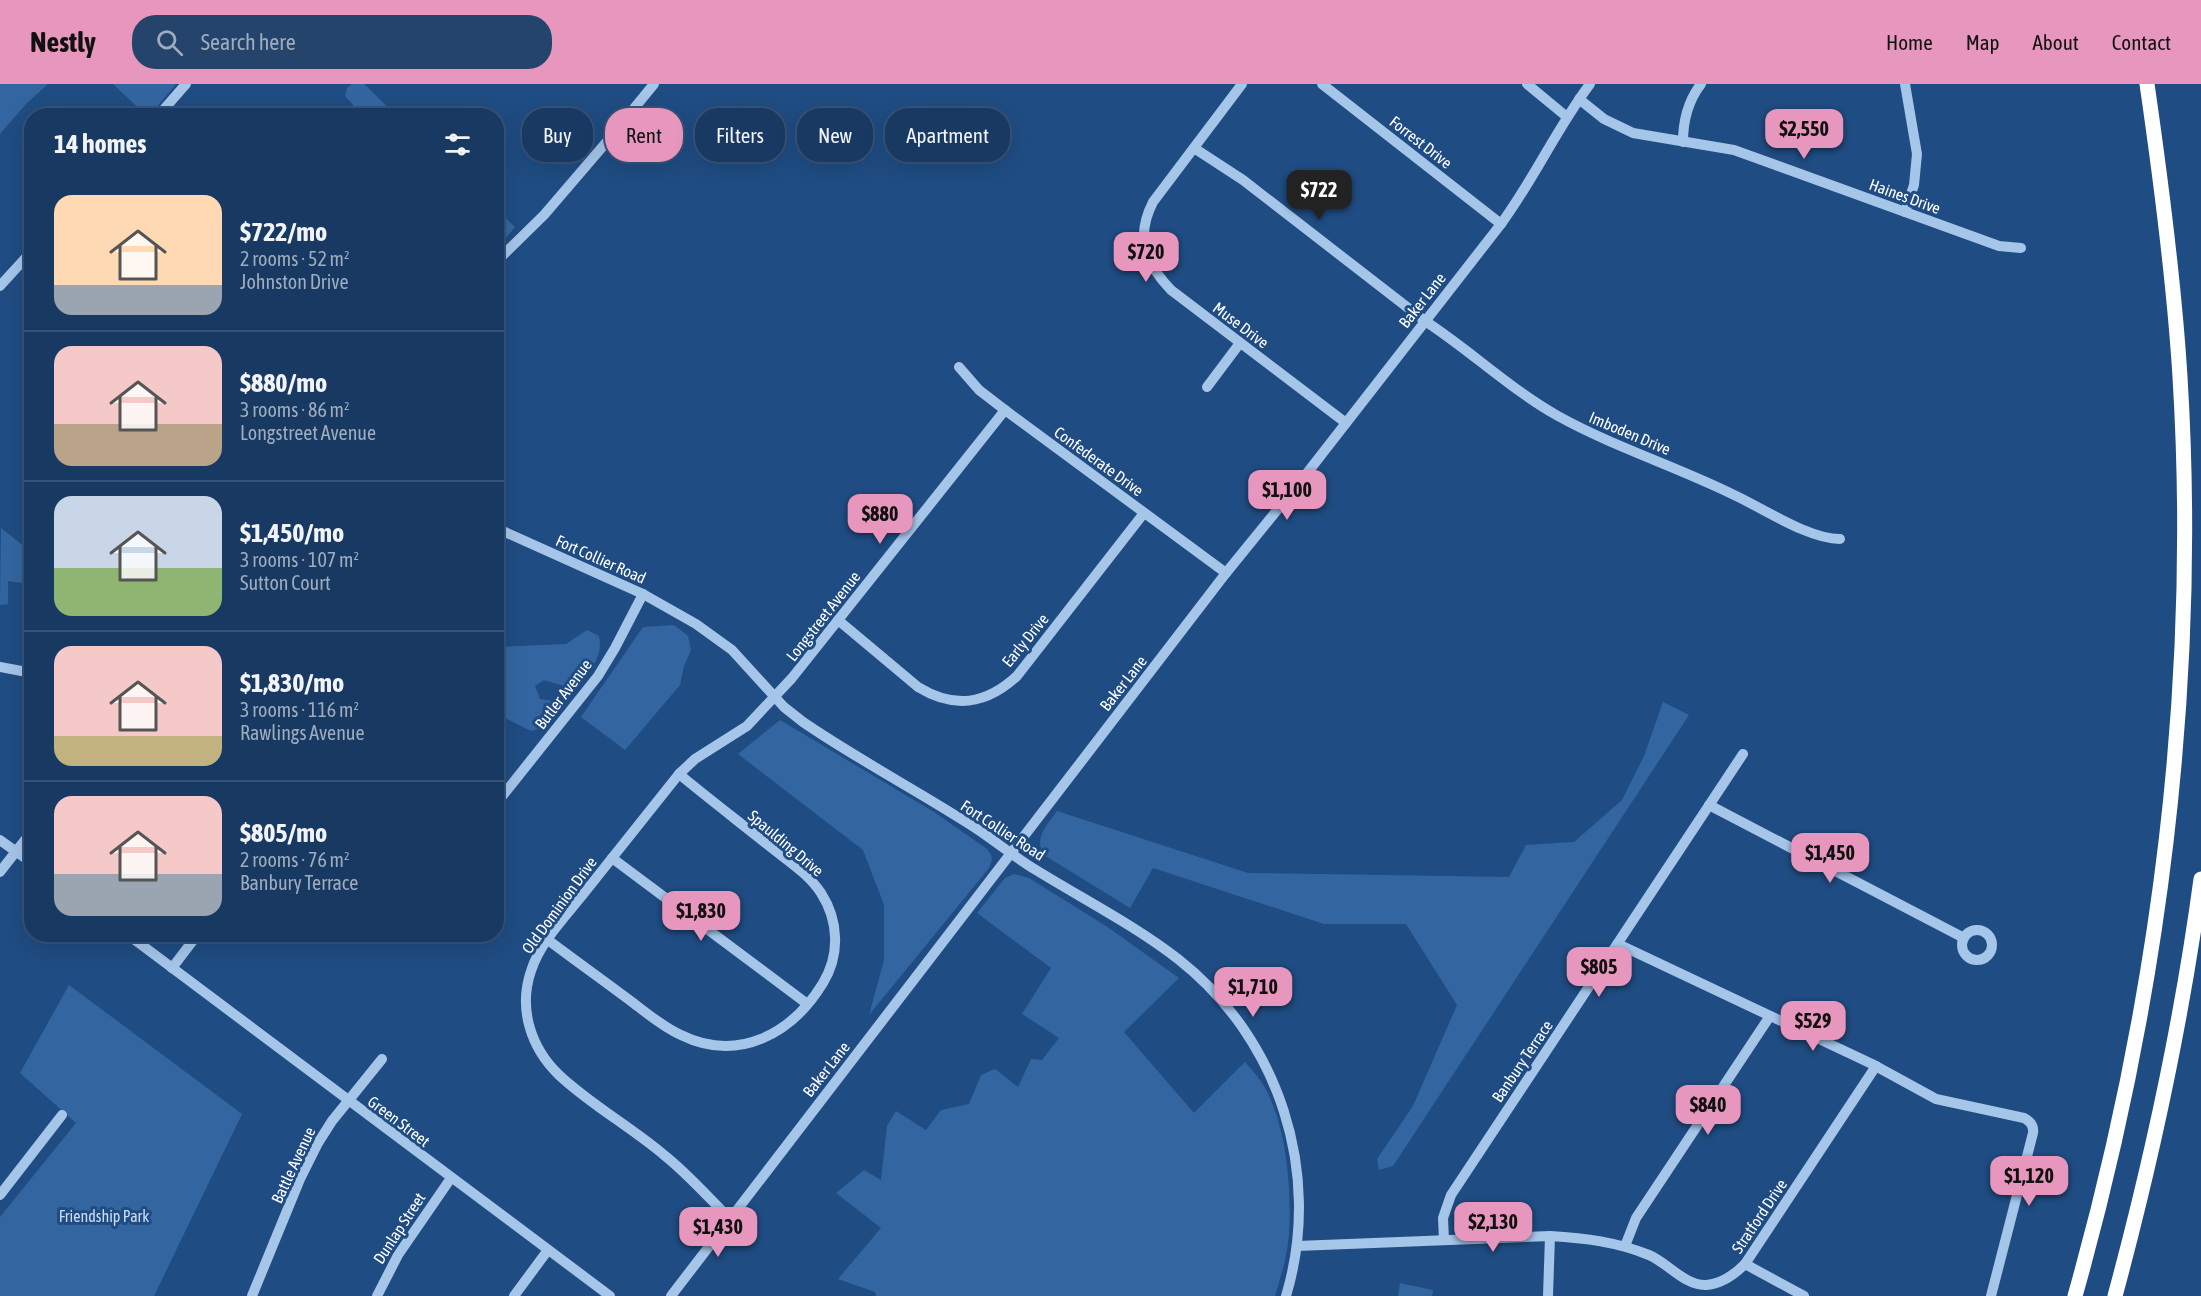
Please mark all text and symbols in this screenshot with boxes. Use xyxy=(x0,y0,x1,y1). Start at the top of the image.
search box xyxy=(132,15,552,69)
text: Nestly xyxy=(30,26,96,58)
icon: search xyxy=(153,26,186,59)
text: Search here xyxy=(201,29,296,55)
text: Home xyxy=(1886,30,1933,54)
text: Map xyxy=(1966,30,2000,54)
text: About xyxy=(2033,30,2079,54)
text: Contact xyxy=(2112,30,2171,54)
chip: Buy xyxy=(522,108,593,162)
chip: Rent xyxy=(605,108,683,162)
chip: Filters xyxy=(695,108,785,162)
chip: New xyxy=(797,108,873,162)
chip: Apartment xyxy=(885,108,1010,162)
pin: $2,550 xyxy=(1755,109,1853,160)
street label: Forrest Drive xyxy=(1386,112,1456,172)
text: $2,550 xyxy=(1779,117,1829,140)
icon: filters xyxy=(441,128,474,161)
text: 14 homes xyxy=(54,129,147,159)
pin: $722 xyxy=(1283,170,1355,221)
street label: Haines Drive xyxy=(1867,175,1943,217)
text: $722 xyxy=(1301,178,1337,201)
text: $722/mo xyxy=(240,217,327,247)
icon: home xyxy=(102,219,174,291)
pin: $720 xyxy=(1110,232,1182,283)
text: $720 xyxy=(1128,240,1164,263)
text: 2 rooms · 52 m² xyxy=(240,247,350,270)
street label: Baker Lane xyxy=(1395,269,1449,331)
text: Johnston Drive xyxy=(240,270,348,293)
street label: Muse Drive xyxy=(1210,298,1272,352)
text: $880/mo xyxy=(240,368,327,398)
icon: home xyxy=(102,370,174,442)
text: 3 rooms · 86 m² xyxy=(240,398,350,421)
street label: Imboden Drive xyxy=(1587,408,1673,458)
text: Longstreet Avenue xyxy=(240,421,376,444)
street label: Confederate Drive xyxy=(1051,423,1147,499)
pin: $1,100 xyxy=(1238,470,1336,521)
text: $1,100 xyxy=(1262,478,1312,501)
pin: $880 xyxy=(844,494,916,545)
text: $880 xyxy=(862,502,898,525)
text: $1,450/mo xyxy=(240,518,344,548)
icon: home xyxy=(102,520,174,592)
street label: Fort Collier Road xyxy=(553,531,649,587)
text: 3 rooms · 107 m² xyxy=(240,548,359,571)
street label: Longstreet Avenue xyxy=(782,568,864,665)
text: Sutton Court xyxy=(240,571,331,594)
street label: Early Drive xyxy=(998,610,1053,671)
street label: Baker Lane xyxy=(1096,652,1150,714)
street label: Butler Avenue xyxy=(531,656,595,732)
text: $1,830/mo xyxy=(240,668,344,698)
icon: home xyxy=(102,670,174,742)
text: 3 rooms · 116 m² xyxy=(240,698,359,721)
text: Rawlings Avenue xyxy=(240,721,365,744)
street label: Fort Collier Road xyxy=(958,796,1048,864)
street label: Spaulding Drive xyxy=(744,806,827,880)
text: $805/mo xyxy=(240,818,327,848)
icon: home xyxy=(102,820,174,892)
pin: $1,450 xyxy=(1781,833,1879,884)
text: $1,450 xyxy=(1805,841,1855,864)
text: 2 rooms · 76 m² xyxy=(240,848,350,871)
street label: Old Dominion Drive xyxy=(518,853,600,957)
text: Banbury Terrace xyxy=(240,871,358,894)
pin: $1,830 xyxy=(652,891,750,942)
text: $1,830 xyxy=(676,899,726,922)
pin: $805 xyxy=(1563,947,1635,998)
text: $805 xyxy=(1581,955,1617,978)
pin: $1,710 xyxy=(1204,967,1302,1018)
text: $1,710 xyxy=(1228,975,1278,998)
pin: $529 xyxy=(1777,1001,1849,1052)
text: $529 xyxy=(1795,1009,1831,1032)
street label: Banbury Terrace xyxy=(1488,1017,1557,1106)
street label: Baker Lane xyxy=(799,1038,853,1100)
pin: $840 xyxy=(1672,1085,1744,1136)
street label: Green Street xyxy=(365,1092,434,1150)
text: $840 xyxy=(1690,1093,1726,1116)
street label: Battle Avenue xyxy=(267,1124,319,1206)
pin: $1,120 xyxy=(1980,1156,2078,1207)
text: $1,120 xyxy=(2004,1164,2054,1187)
street label: Stratford Drive xyxy=(1728,1176,1790,1256)
street label: Dunlap Street xyxy=(369,1189,430,1267)
pin: $2,130 xyxy=(1444,1202,1542,1253)
park label: Friendship Park xyxy=(59,1207,149,1226)
pin: $1,430 xyxy=(669,1207,767,1258)
text: $2,130 xyxy=(1468,1210,1518,1233)
text: $1,430 xyxy=(693,1215,743,1238)

